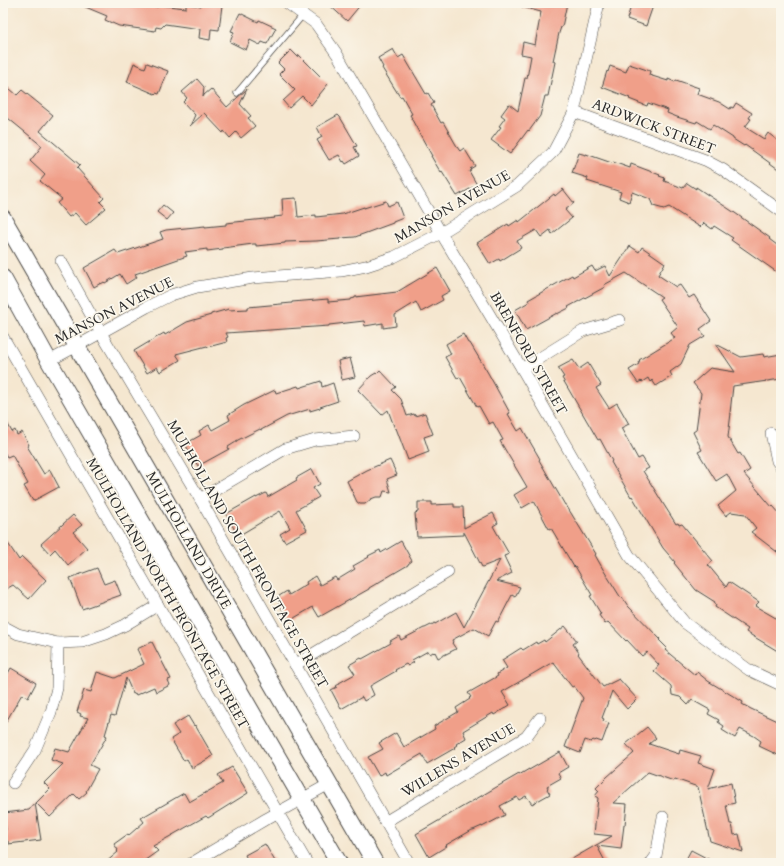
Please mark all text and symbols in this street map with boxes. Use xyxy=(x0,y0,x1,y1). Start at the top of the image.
street label: ARDWICK STREET xyxy=(589,94,718,159)
street label: MANSON AVENUE xyxy=(391,165,514,247)
street label: MANSON AVENUE xyxy=(52,272,177,349)
street label: BRENFORD STREET xyxy=(486,288,572,418)
street label: MULHOLLAND SOUTH FRONTAGE STREET xyxy=(163,417,333,692)
street label: MULHOLLAND NORTH FRONTAGE STREET xyxy=(82,454,253,732)
street label: MULHOLLAND DRIVE xyxy=(141,468,236,613)
street label: WILLENS AVENUE xyxy=(397,719,519,802)

